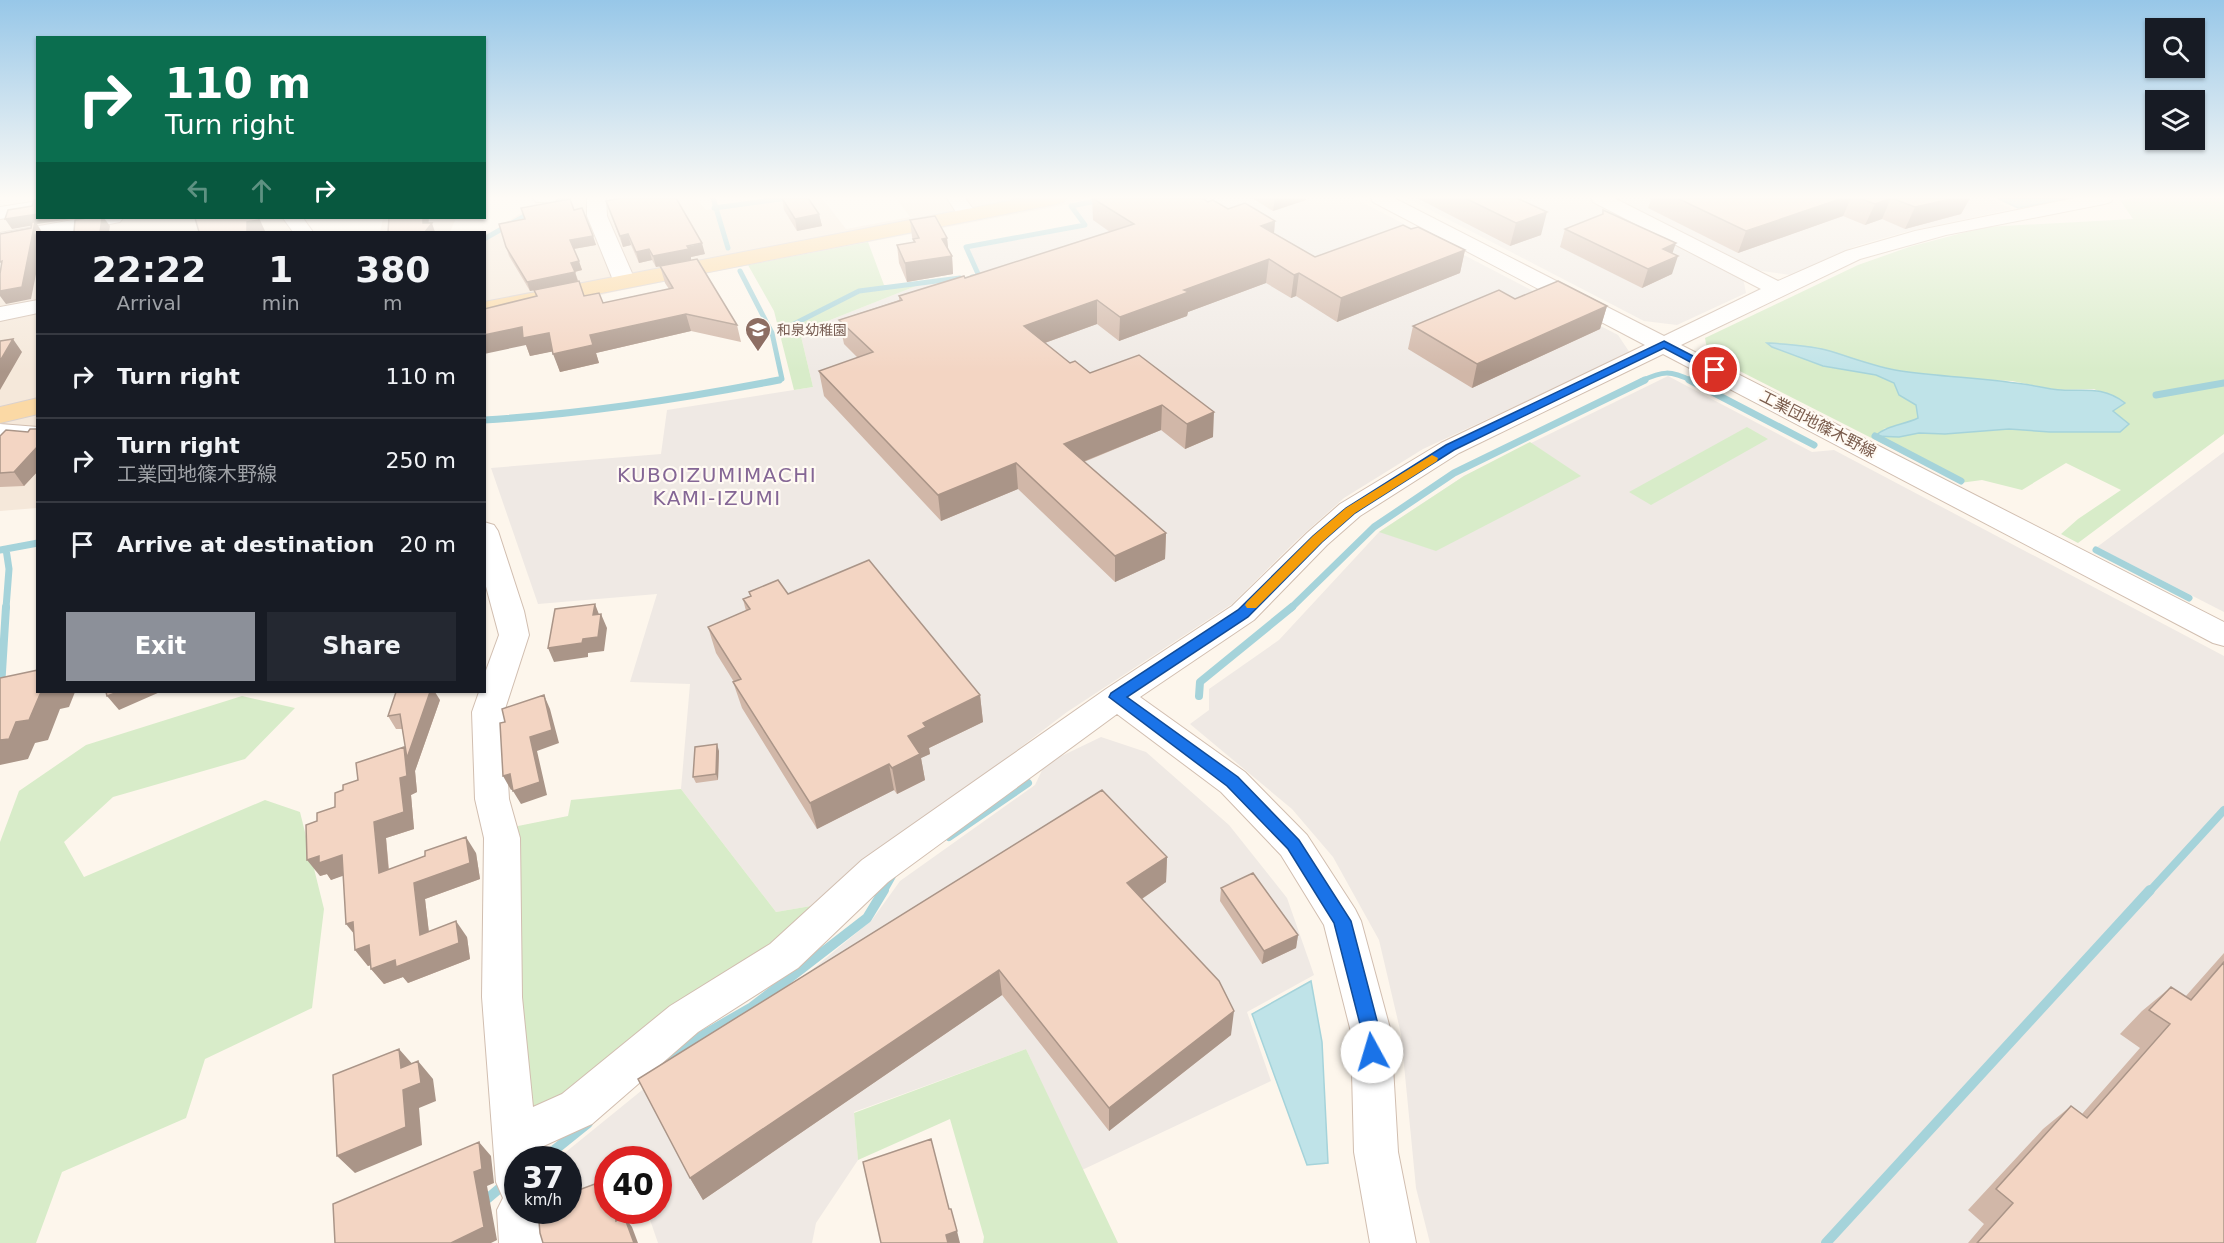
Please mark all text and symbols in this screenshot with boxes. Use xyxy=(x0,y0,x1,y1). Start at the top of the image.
map controls xyxy=(2145,18,2205,150)
button: search xyxy=(2145,18,2205,78)
text: 110 m xyxy=(165,59,311,108)
icon: right xyxy=(66,60,144,138)
button: layers xyxy=(2145,90,2205,150)
text: Turn right xyxy=(165,109,294,140)
icon: left xyxy=(182,174,215,207)
icon: ahead xyxy=(245,174,278,207)
icon: right xyxy=(308,174,341,207)
text: 22:22 xyxy=(92,249,206,290)
text: 1 xyxy=(268,249,293,290)
text: 380 xyxy=(355,249,430,290)
text: Arrival xyxy=(116,291,181,315)
text: min xyxy=(262,291,300,315)
text: m xyxy=(383,291,403,315)
school or university icon: 和泉幼稚園 xyxy=(743,315,773,353)
place label: 和泉幼稚園 xyxy=(777,322,847,338)
pin xyxy=(1689,344,1740,395)
icon: arrive xyxy=(1698,353,1731,386)
icon: right xyxy=(66,360,99,393)
text: Turn right xyxy=(117,364,240,389)
text: 110 m xyxy=(386,364,456,389)
street label: 工業団地篠木野線 xyxy=(1757,386,1879,462)
text: Turn right xyxy=(117,433,240,458)
icon: right xyxy=(66,444,99,477)
text: 250 m xyxy=(386,448,456,473)
text: 工業団地篠木野線 xyxy=(117,462,277,486)
district label: KUBOIZUMIMACHI KAMI-IZUMI xyxy=(617,463,817,510)
icon: arrive xyxy=(66,528,99,561)
text: Arrive at destination xyxy=(117,532,374,557)
text: 20 m xyxy=(400,532,456,557)
button: Exit xyxy=(66,612,255,681)
button: Share xyxy=(267,612,456,681)
position arrow xyxy=(1340,1020,1404,1084)
speed limit sign: 40 xyxy=(594,1146,672,1224)
text: 37 xyxy=(522,1160,564,1195)
text: km/h xyxy=(524,1191,562,1209)

